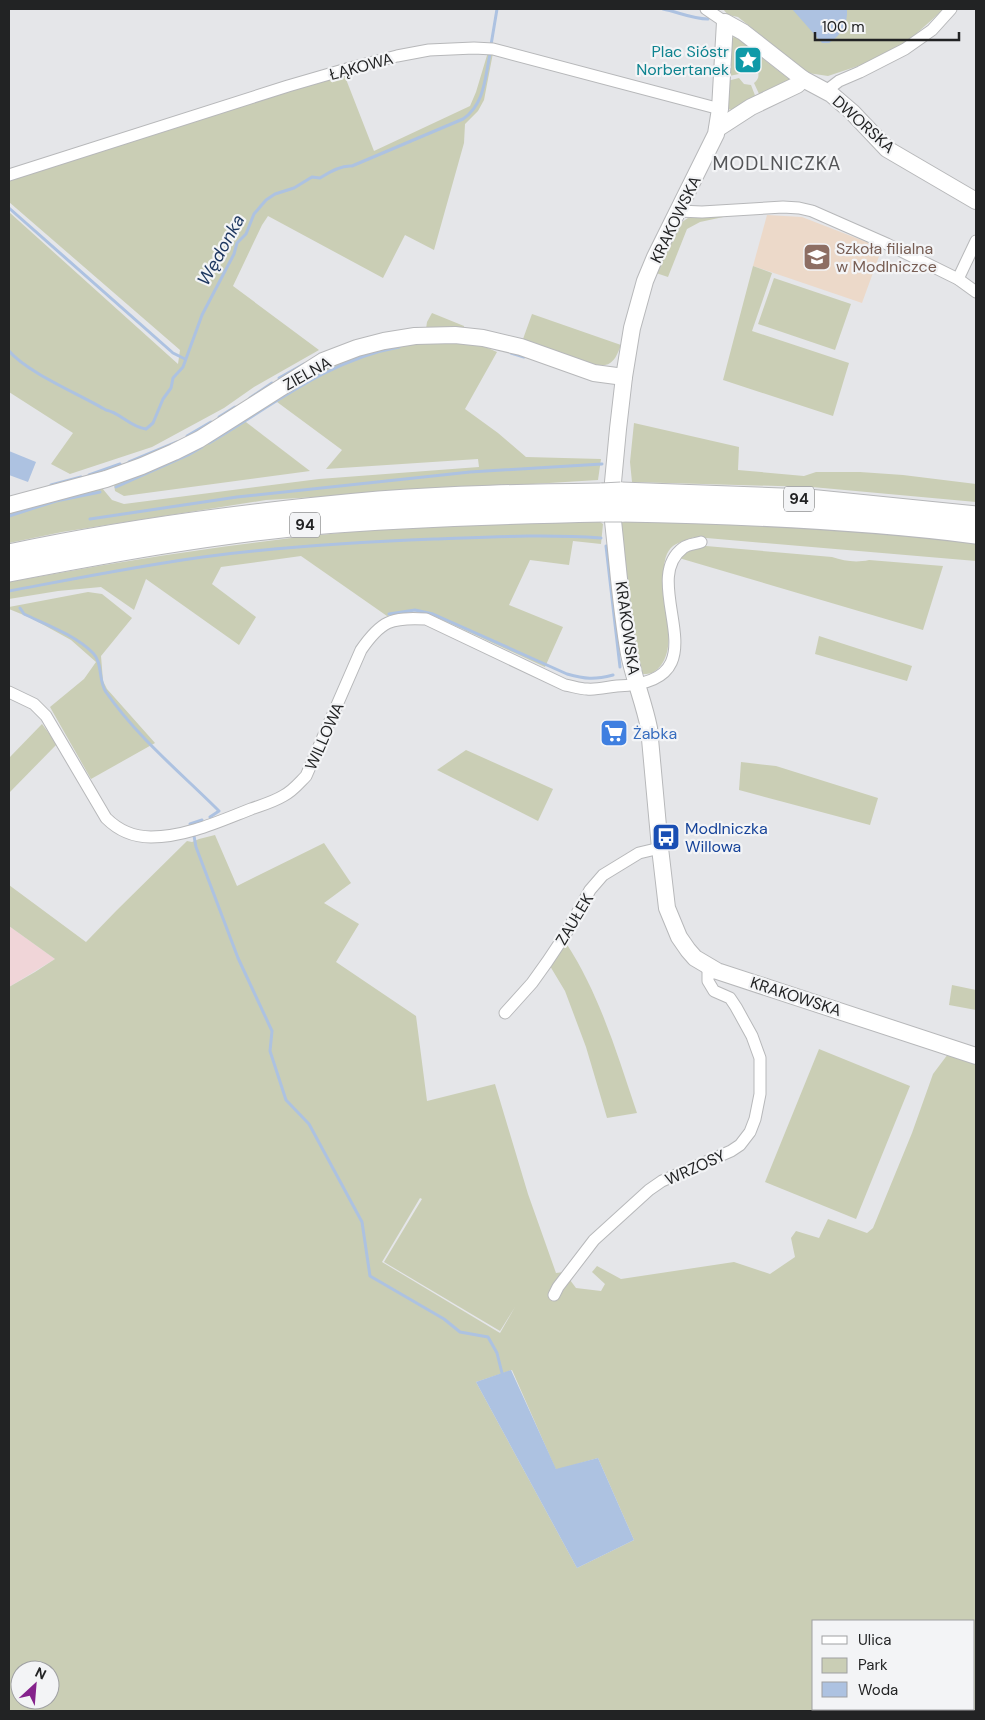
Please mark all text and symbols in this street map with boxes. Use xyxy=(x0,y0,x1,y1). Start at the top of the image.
scale bar xyxy=(815,10,959,42)
text: 100 m xyxy=(822,17,865,37)
place label: Plac Sióstr Norbertanek xyxy=(636,41,729,80)
place icon: Plac Sióstr Norbertanek xyxy=(733,45,763,75)
street label: ŁĄKOWA xyxy=(327,48,396,85)
street label: DWORSKA xyxy=(828,91,900,158)
district label: MODLNICZKA xyxy=(713,151,841,176)
street label: KRAKOWSKA xyxy=(645,172,706,266)
water label: Wędonka xyxy=(192,210,250,290)
place label: Szkoła filialna w Modlniczce xyxy=(836,238,937,277)
school or university icon: Szkoła filialna w Modlniczce xyxy=(802,242,832,272)
street label: ZIELNA xyxy=(280,352,335,395)
road number: 94 xyxy=(784,486,814,512)
road number: 94 xyxy=(290,512,320,538)
street label: KRAKOWSKA xyxy=(611,580,645,677)
street label: WILLOWA xyxy=(300,699,349,773)
supermarket icon: Żabka xyxy=(599,718,629,748)
place label: Żabka xyxy=(633,723,677,744)
place label: Modlniczka Willowa xyxy=(685,818,768,857)
bus stop icon: Modlniczka Willowa xyxy=(651,822,681,852)
street label: ZAUŁEK xyxy=(551,890,598,949)
street label: KRAKOWSKA xyxy=(748,972,844,1021)
street label: WRZOSY xyxy=(662,1145,729,1190)
legend xyxy=(812,1620,975,1710)
text: Ulica xyxy=(858,1630,892,1650)
text: Park xyxy=(858,1655,888,1675)
north arrow xyxy=(10,1660,60,1710)
text: N xyxy=(32,1663,49,1684)
text: Woda xyxy=(858,1680,898,1700)

